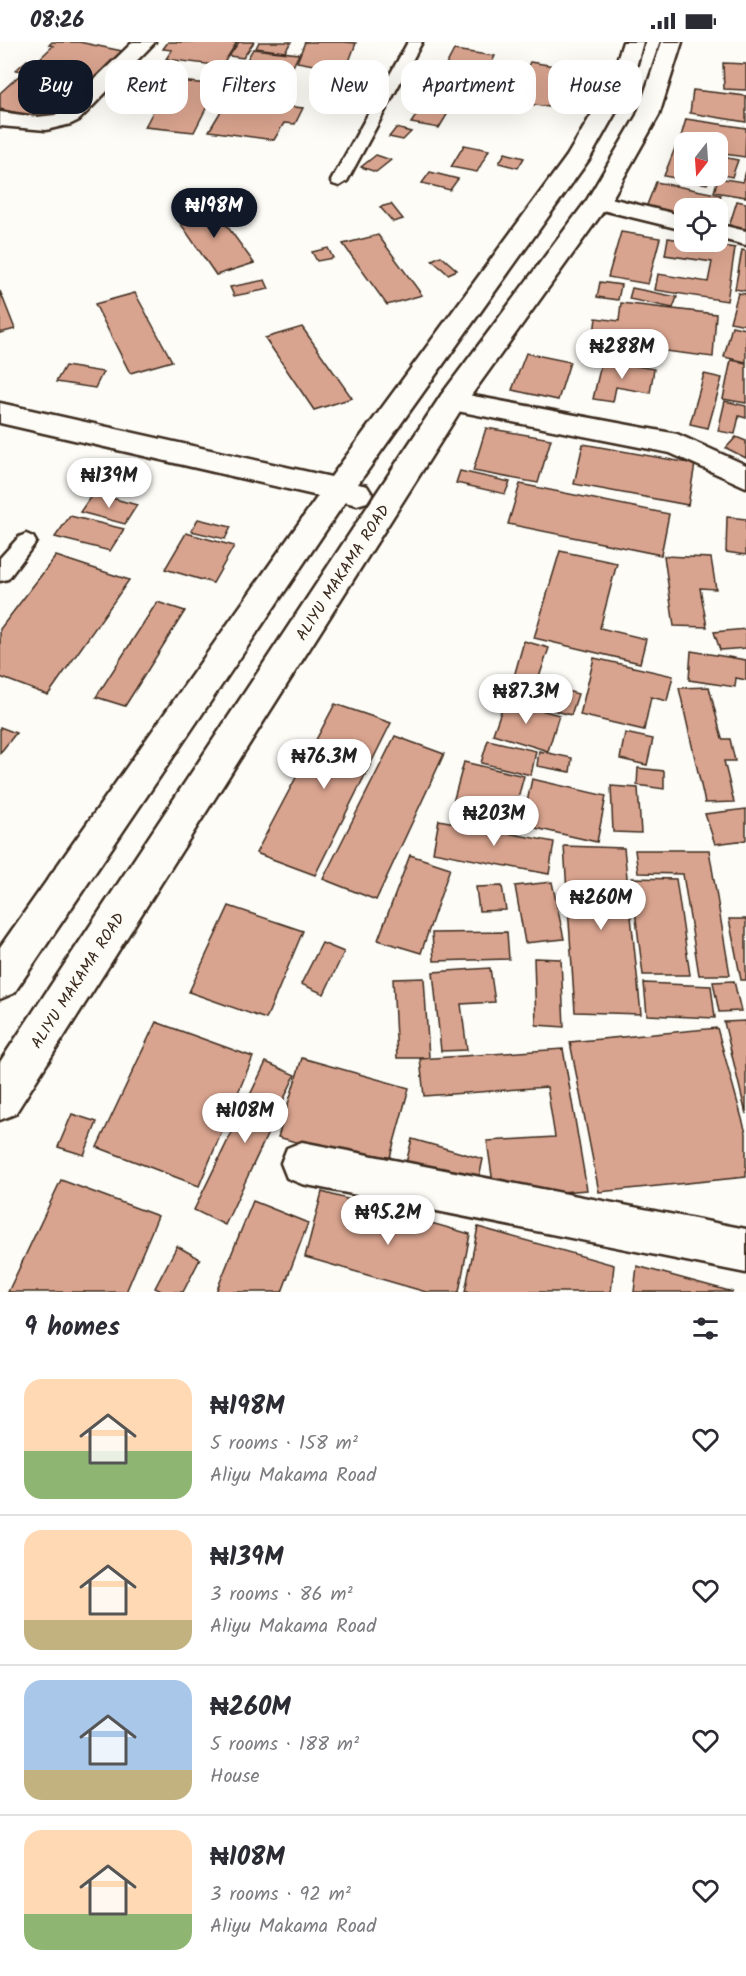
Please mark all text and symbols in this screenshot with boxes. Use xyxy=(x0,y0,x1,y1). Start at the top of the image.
text: 08:26 xyxy=(30,4,84,39)
chip: Buy xyxy=(18,60,93,114)
chip: Rent xyxy=(105,60,188,114)
chip: Filters xyxy=(200,60,297,114)
chip: New xyxy=(309,60,389,114)
chip: Apartment xyxy=(401,60,536,114)
chip: House xyxy=(548,60,642,114)
north arrow xyxy=(674,132,728,186)
map controls xyxy=(674,132,728,252)
pin: ₦198M xyxy=(172,188,256,239)
text: ₦198M xyxy=(185,191,243,223)
button: locate xyxy=(674,198,728,252)
pin: ₦288M xyxy=(580,329,664,380)
text: ₦288M xyxy=(590,332,654,364)
pin: ₦139M xyxy=(67,458,151,509)
text: ₦139M xyxy=(81,461,137,493)
street label: ALIYU MAKAMA ROAD xyxy=(290,500,397,646)
pin: ₦87.3M xyxy=(477,674,575,725)
text: ₦87.3M xyxy=(493,677,559,709)
pin: ₦76.3M xyxy=(275,739,373,790)
text: ₦76.3M xyxy=(291,742,357,774)
pin: ₦203M xyxy=(452,796,536,847)
text: ₦203M xyxy=(463,799,525,831)
pin: ₦260M xyxy=(559,880,643,931)
text: ₦260M xyxy=(570,883,632,915)
street label: ALIYU MAKAMA ROAD xyxy=(25,908,132,1054)
pin: ₦108M xyxy=(203,1093,287,1144)
text: ₦108M xyxy=(216,1096,274,1128)
pin: ₦95.2M xyxy=(339,1195,437,1246)
text: ₦95.2M xyxy=(355,1198,421,1230)
text: 9 homes xyxy=(24,1307,120,1349)
icon: filters xyxy=(689,1312,722,1345)
text: ₦198M xyxy=(210,1386,285,1428)
icon: home xyxy=(72,1403,144,1475)
icon: heart xyxy=(689,1423,722,1456)
text: 5 rooms · 158 m² xyxy=(210,1428,358,1460)
text: Aliyu Makama Road xyxy=(210,1460,376,1492)
text: ₦139M xyxy=(210,1537,284,1579)
icon: home xyxy=(72,1554,144,1626)
icon: heart xyxy=(689,1574,722,1607)
text: 3 rooms · 86 m² xyxy=(210,1579,353,1611)
text: Aliyu Makama Road xyxy=(210,1611,376,1643)
text: ₦260M xyxy=(210,1687,291,1729)
icon: home xyxy=(72,1704,144,1776)
icon: heart xyxy=(689,1724,722,1757)
text: 5 rooms · 188 m² xyxy=(210,1729,359,1761)
text: House xyxy=(210,1761,260,1793)
text: ₦108M xyxy=(210,1837,285,1879)
icon: home xyxy=(72,1854,144,1926)
icon: heart xyxy=(689,1874,722,1907)
text: 3 rooms · 92 m² xyxy=(210,1879,351,1911)
text: Aliyu Makama Road xyxy=(210,1911,376,1943)

